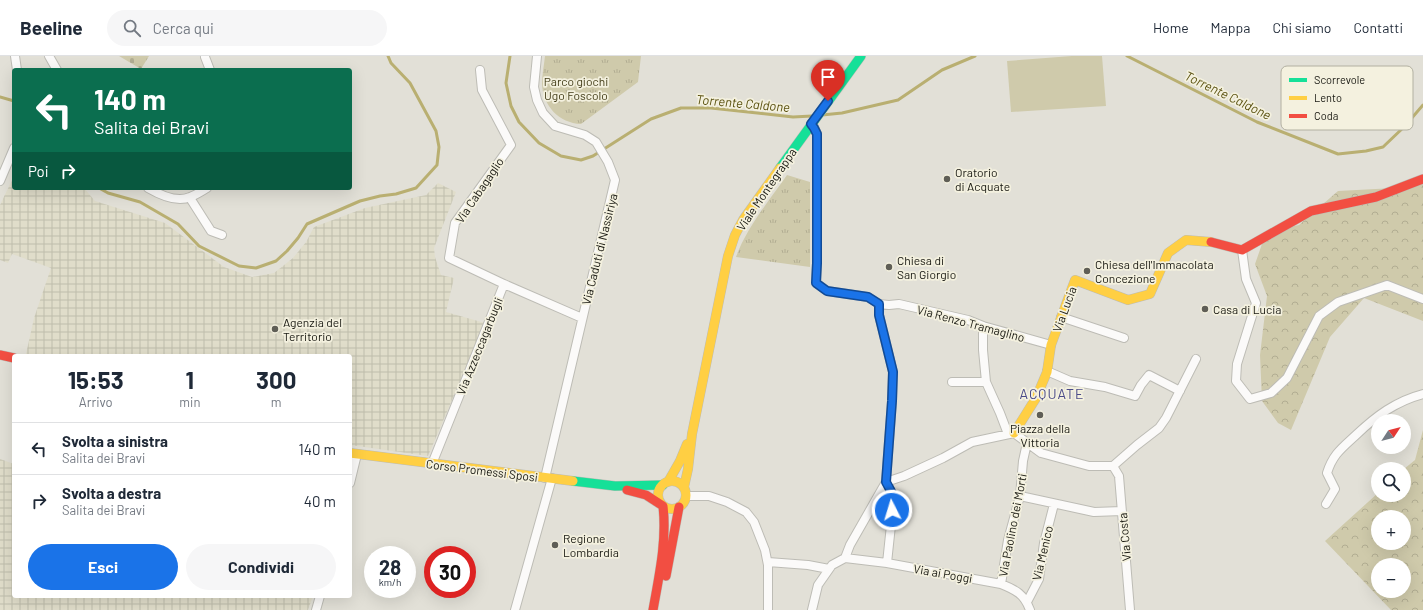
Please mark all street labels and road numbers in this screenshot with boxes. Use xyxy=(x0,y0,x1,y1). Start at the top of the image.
street label: Viale Montegrappa xyxy=(733,145,799,233)
street label: Via Cabagaglio xyxy=(452,155,506,225)
street label: Via Caduti di Nassiriya xyxy=(578,192,620,306)
street label: Via Lucia xyxy=(1049,284,1079,334)
street label: Via Azzeccagarbugli xyxy=(453,295,505,397)
street label: Via Renzo Tramaglino xyxy=(916,302,1026,344)
street label: Corso Promessi Sposi xyxy=(425,456,539,484)
street label: Via Paolino dei Morti xyxy=(995,472,1029,578)
street label: Via Costa xyxy=(1115,512,1133,562)
street label: Via Menico xyxy=(1029,524,1055,582)
street label: Via ai Poggi xyxy=(912,561,974,585)

